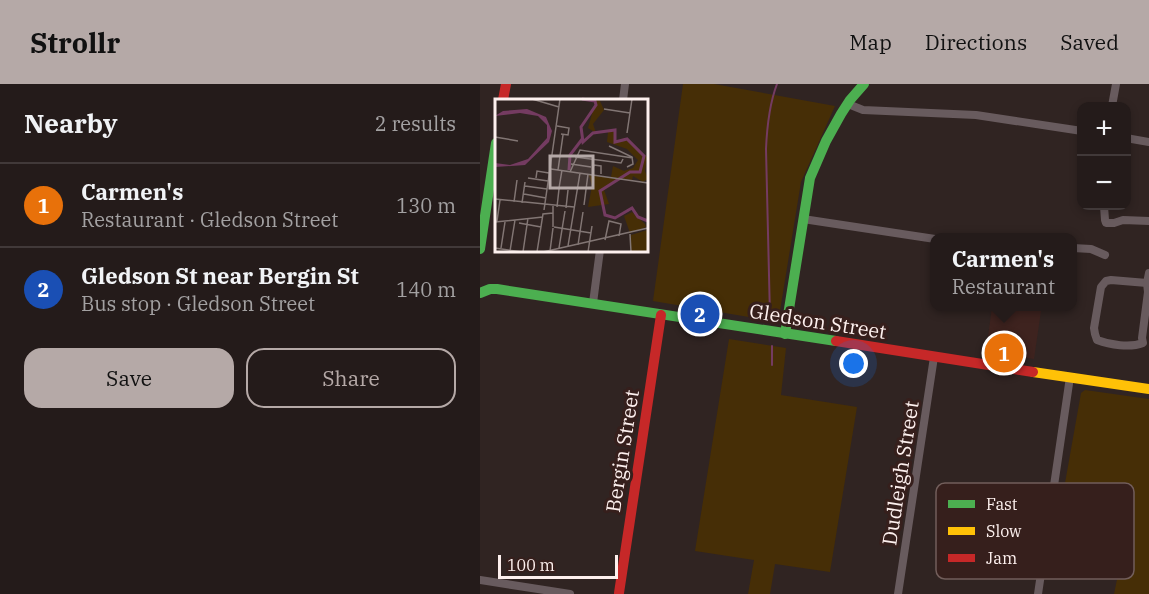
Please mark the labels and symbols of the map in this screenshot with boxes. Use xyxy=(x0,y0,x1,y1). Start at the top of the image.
inset map xyxy=(495,99,648,252)
pin: 2 xyxy=(680,292,720,336)
street label: Gledson Street xyxy=(748,297,888,345)
pin: 1 xyxy=(984,330,1024,376)
your location xyxy=(839,349,868,378)
street label: Bergin Street xyxy=(599,388,645,514)
street label: Dudleigh Street xyxy=(875,399,925,547)
legend xyxy=(936,483,1134,579)
text: Fast xyxy=(986,494,1018,514)
text: Slow xyxy=(986,521,1022,541)
text: Jam xyxy=(986,548,1017,568)
scale bar xyxy=(498,552,618,580)

